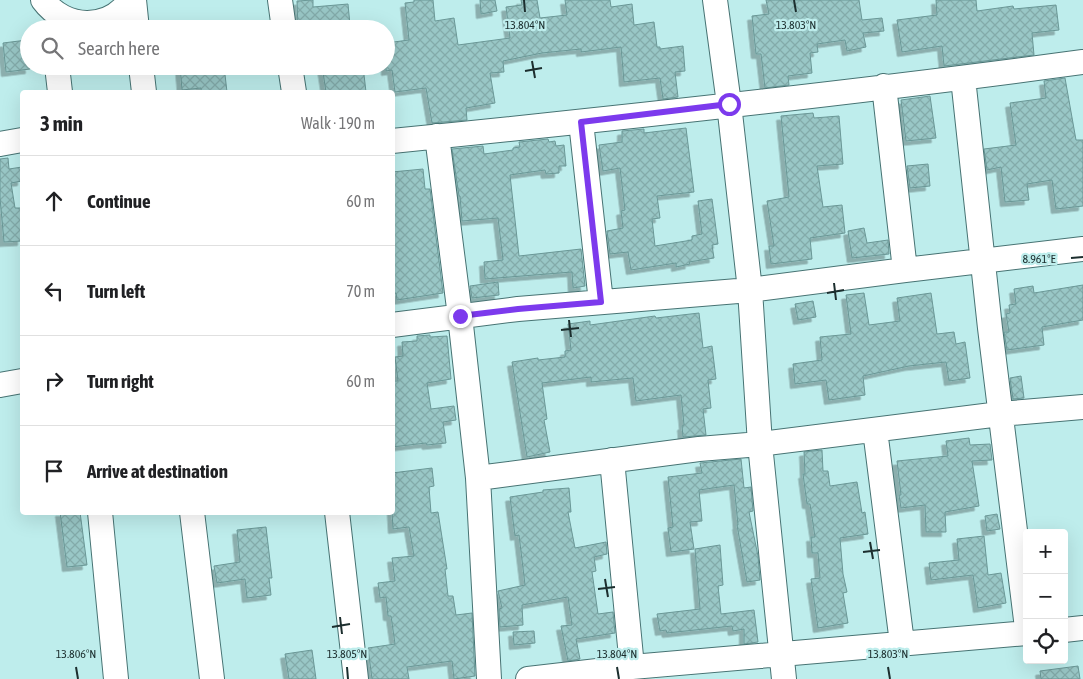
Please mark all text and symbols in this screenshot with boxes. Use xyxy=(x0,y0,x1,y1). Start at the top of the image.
text: 13.804°N xyxy=(505,18,545,32)
text: 13.803°N xyxy=(776,18,816,32)
search box xyxy=(20,20,395,75)
icon: search xyxy=(38,34,66,62)
text: Search here xyxy=(78,37,160,59)
route start xyxy=(718,93,741,116)
text: 3 min xyxy=(40,111,83,135)
text: Walk · 190 m xyxy=(301,114,375,132)
icon: ahead xyxy=(40,187,68,215)
text: Continue xyxy=(87,190,151,212)
text: 60 m xyxy=(346,192,375,210)
text: 8.961°E xyxy=(1022,252,1056,266)
icon: left xyxy=(40,277,68,305)
text: Turn left xyxy=(87,280,145,302)
text: 70 m xyxy=(346,282,375,300)
route end xyxy=(449,305,472,328)
icon: right xyxy=(40,367,68,395)
text: Turn right xyxy=(87,370,154,392)
text: 60 m xyxy=(346,372,375,390)
icon: arrive xyxy=(40,457,68,485)
text: Arrive at destination xyxy=(87,460,228,482)
map controls xyxy=(1023,529,1068,664)
button: + xyxy=(1023,529,1068,574)
button: − xyxy=(1023,574,1068,619)
button: locate xyxy=(1023,619,1068,664)
text: 13.806°N xyxy=(56,647,96,661)
text: 13.805°N xyxy=(327,647,367,661)
text: 13.804°N xyxy=(597,647,637,661)
text: 13.803°N xyxy=(868,647,908,661)

